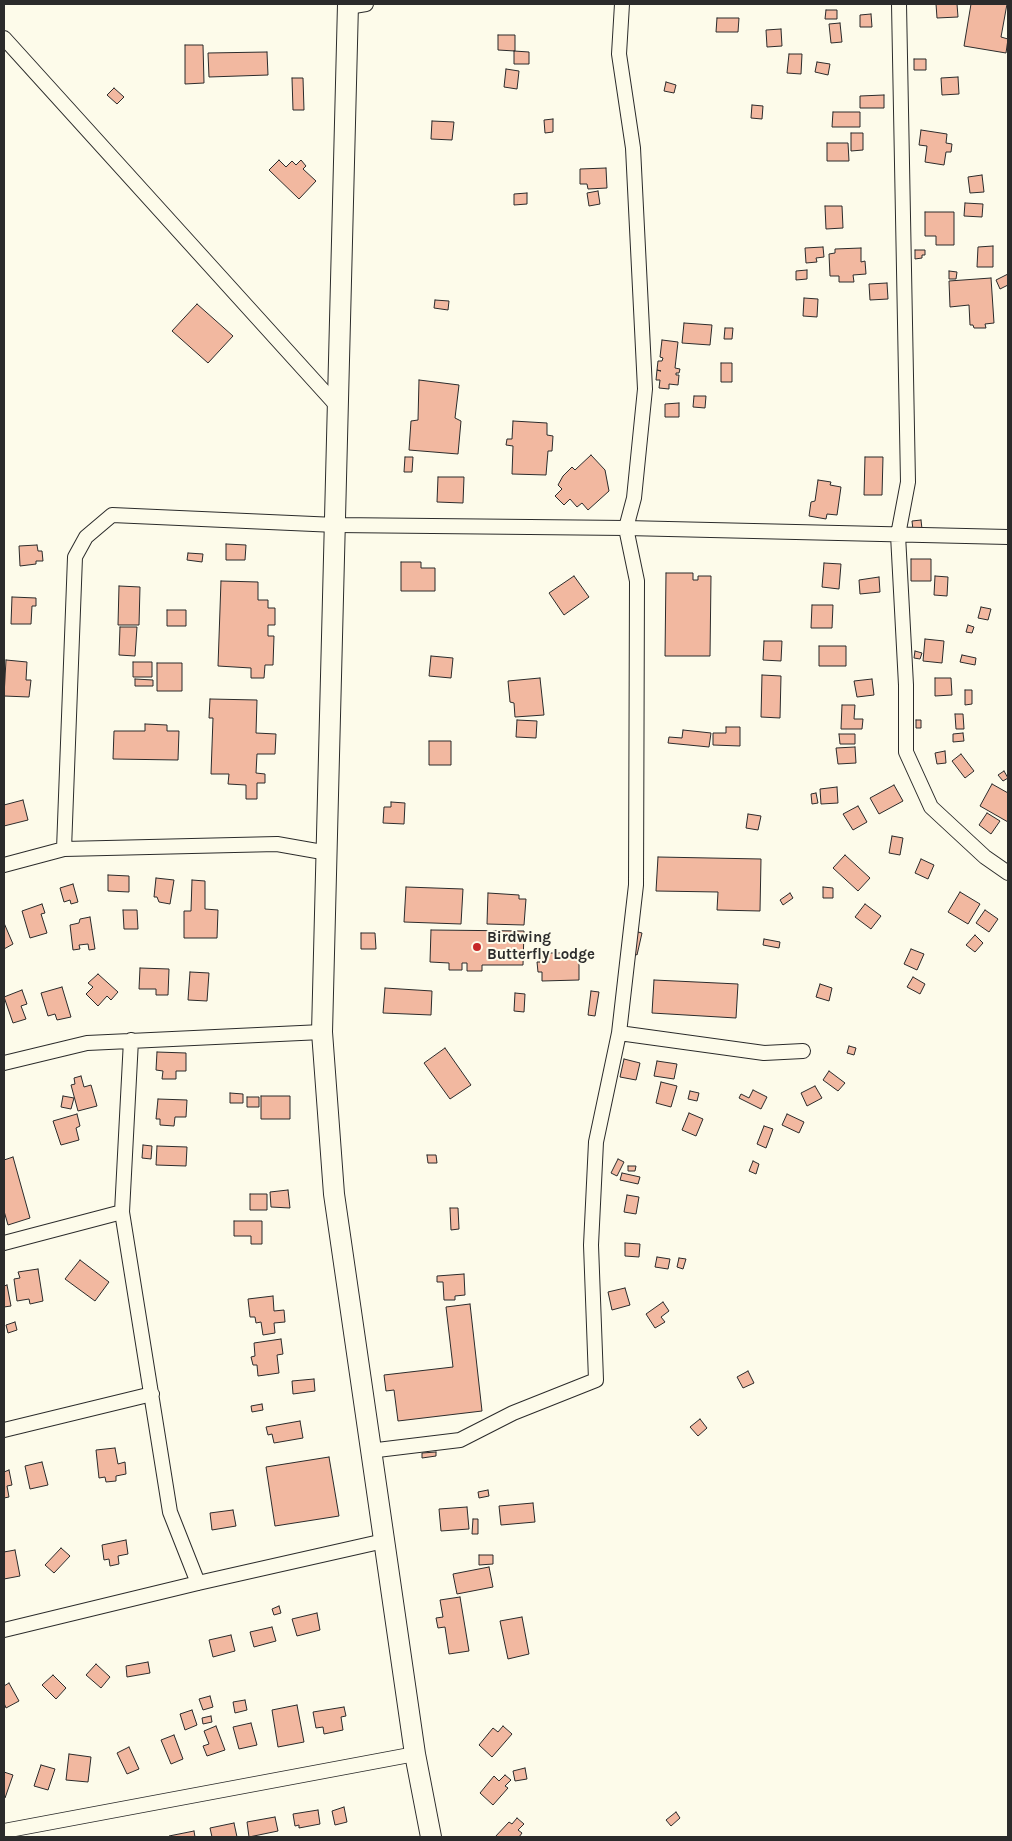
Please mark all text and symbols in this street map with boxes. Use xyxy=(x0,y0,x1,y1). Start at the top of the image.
place label: Birdwing Butterfly Lodge xyxy=(487,929,595,964)
marker: Birdwing Butterfly Lodge xyxy=(471,941,483,953)

